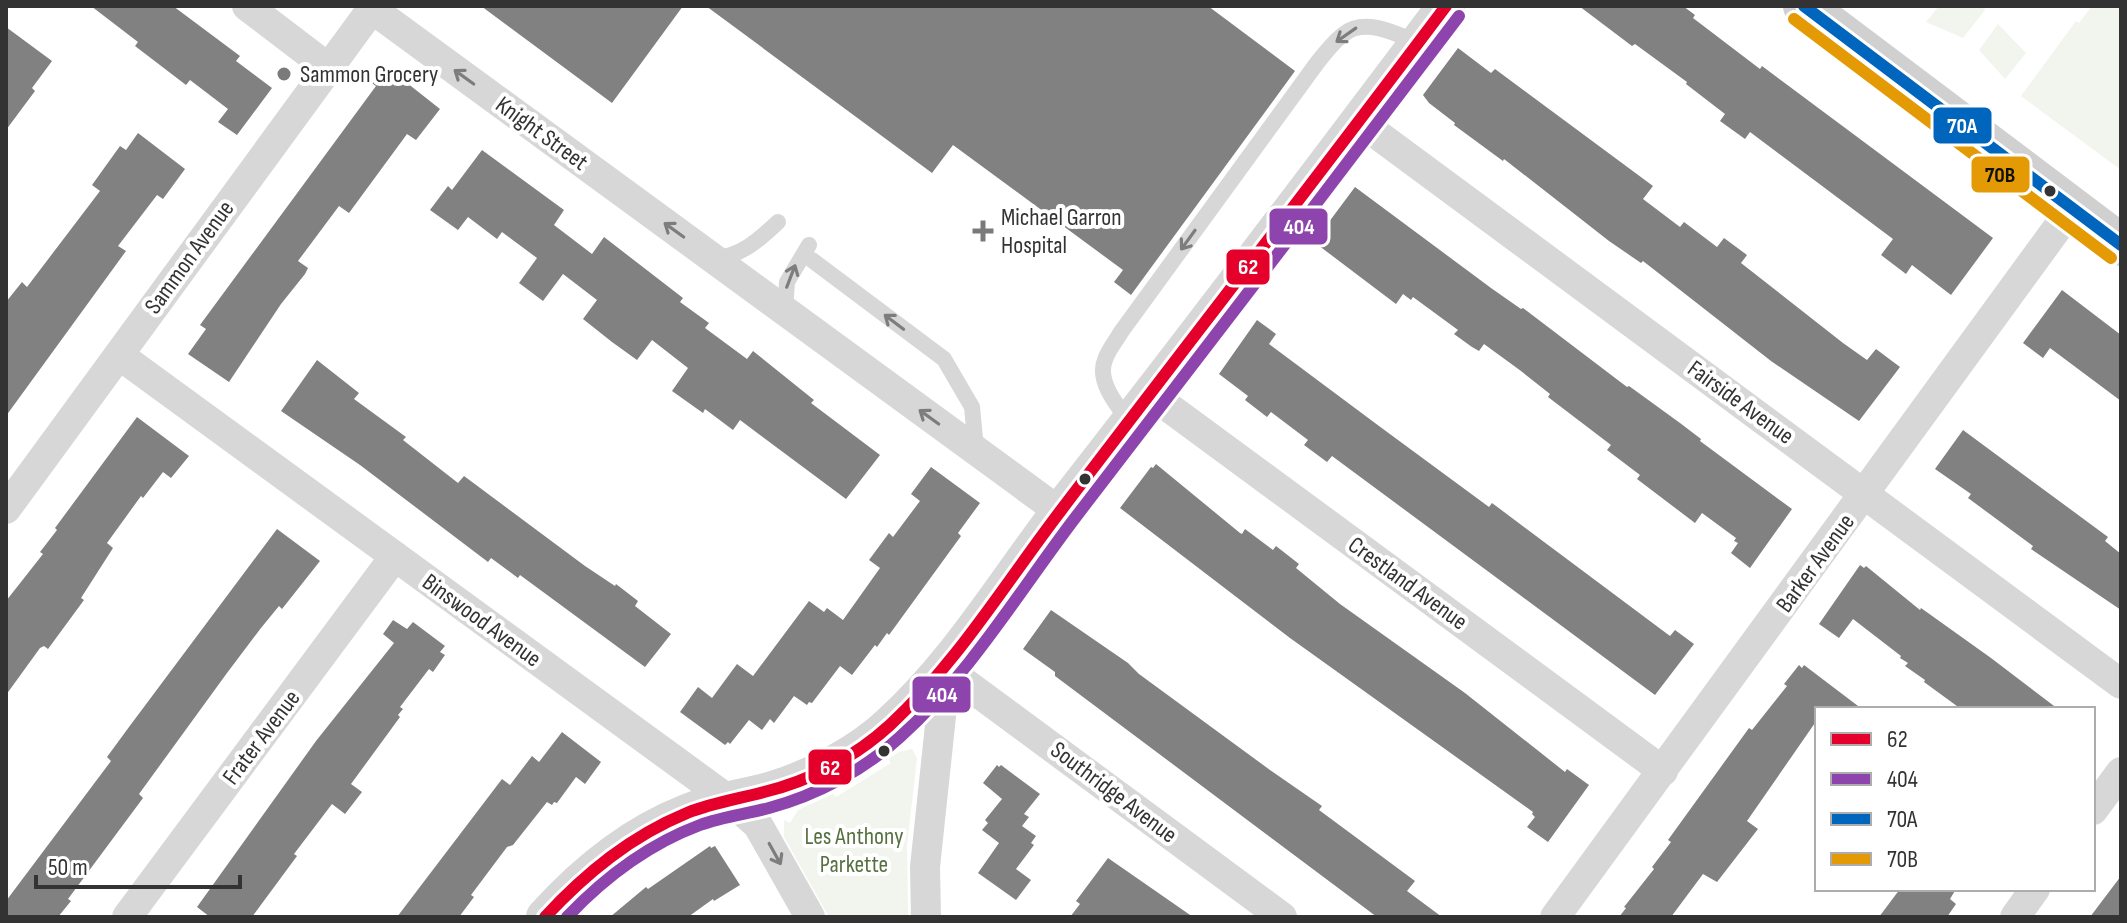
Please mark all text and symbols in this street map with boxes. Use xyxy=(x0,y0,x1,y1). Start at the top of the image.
one-way arrow xyxy=(1335,27,1358,44)
place label: Sammon Grocery xyxy=(300,60,438,89)
marker: Sammon Grocery xyxy=(275,65,293,83)
one-way arrow xyxy=(454,68,476,85)
street label: Knight Street xyxy=(490,90,594,177)
line badge: 70A xyxy=(1932,106,1993,145)
text: 70A xyxy=(1947,113,1978,140)
line badge: 70B xyxy=(1970,155,2031,194)
text: 70B xyxy=(1985,162,2015,189)
unlabelled marker xyxy=(2042,183,2058,199)
street label: Sammon Avenue xyxy=(139,195,240,320)
place label: Michael Garron Hospital xyxy=(1001,203,1121,260)
line badge: 404 xyxy=(1268,207,1329,246)
text: 404 xyxy=(1284,214,1314,241)
marker: Michael Garron Hospital xyxy=(972,220,994,242)
one-way arrow xyxy=(664,222,686,238)
one-way arrow xyxy=(1180,229,1196,251)
line badge: 62 xyxy=(1225,248,1271,286)
text: 62 xyxy=(1238,254,1258,281)
one-way arrow xyxy=(785,264,799,289)
one-way arrow xyxy=(883,313,905,330)
street label: Fairside Avenue xyxy=(1682,354,1799,451)
one-way arrow xyxy=(919,408,941,425)
unlabelled marker xyxy=(1077,471,1093,487)
street label: Barker Avenue xyxy=(1770,508,1861,618)
street label: Crestland Avenue xyxy=(1343,530,1473,636)
street label: Binswood Avenue xyxy=(417,568,547,673)
line badge: 404 xyxy=(911,675,972,714)
text: 404 xyxy=(927,682,957,709)
street label: Frater Avenue xyxy=(216,684,306,790)
legend xyxy=(1815,707,2095,891)
text: 62 xyxy=(1887,725,1908,754)
street label: Southridge Avenue xyxy=(1045,735,1183,849)
unlabelled marker xyxy=(876,743,892,759)
line badge: 62 xyxy=(807,748,853,786)
text: 62 xyxy=(820,755,840,782)
text: 404 xyxy=(1887,765,1918,794)
text: 70A xyxy=(1887,805,1918,834)
park label: Les Anthony Parkette xyxy=(805,822,903,879)
scale bar xyxy=(36,839,240,889)
one-way arrow xyxy=(767,842,783,866)
text: 70B xyxy=(1887,845,1918,874)
text: 50 m xyxy=(48,853,88,882)

